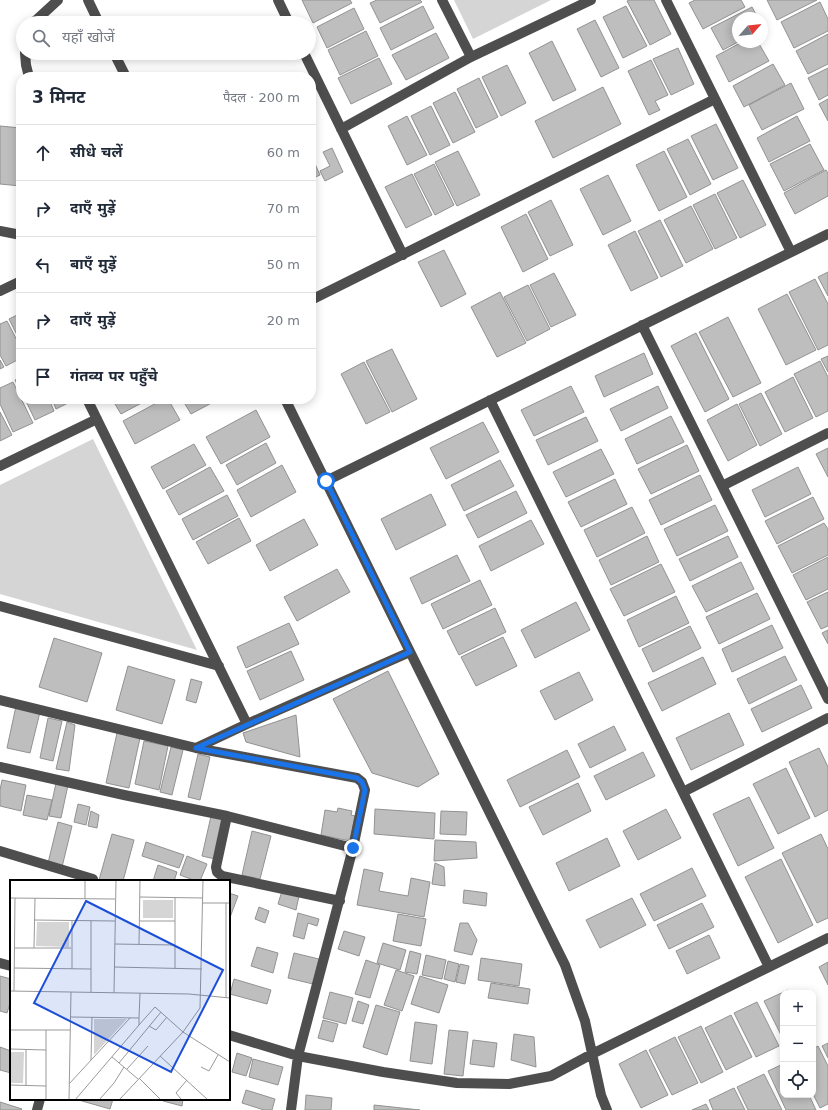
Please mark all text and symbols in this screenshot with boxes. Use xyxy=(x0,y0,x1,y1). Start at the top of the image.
north arrow xyxy=(732,12,768,48)
search box xyxy=(16,16,316,60)
icon: search xyxy=(30,27,52,49)
text: यहाँ खोजें xyxy=(62,28,115,46)
text: 3 मिनट xyxy=(32,87,85,107)
text: पैदल · 200 m xyxy=(223,90,300,105)
icon: ahead xyxy=(32,142,54,164)
text: सीधे चलें xyxy=(70,143,123,161)
text: 60 m xyxy=(267,145,300,160)
icon: right xyxy=(32,198,54,220)
text: दाएँ मुड़ें xyxy=(70,199,116,217)
text: 70 m xyxy=(267,201,300,216)
icon: left xyxy=(32,254,54,276)
text: बाएँ मुड़ें xyxy=(70,255,116,273)
text: 50 m xyxy=(267,257,300,272)
icon: right xyxy=(32,310,54,332)
text: दाएँ मुड़ें xyxy=(70,311,116,329)
text: 20 m xyxy=(267,313,300,328)
icon: arrive xyxy=(32,366,54,388)
text: गंतव्य पर पहुँचे xyxy=(70,367,158,385)
route start xyxy=(317,472,335,490)
route end xyxy=(344,839,362,857)
inset map xyxy=(10,880,230,1100)
map controls xyxy=(780,990,816,1098)
button: + xyxy=(780,990,816,1026)
button: − xyxy=(780,1026,816,1062)
button: locate xyxy=(780,1062,816,1098)

